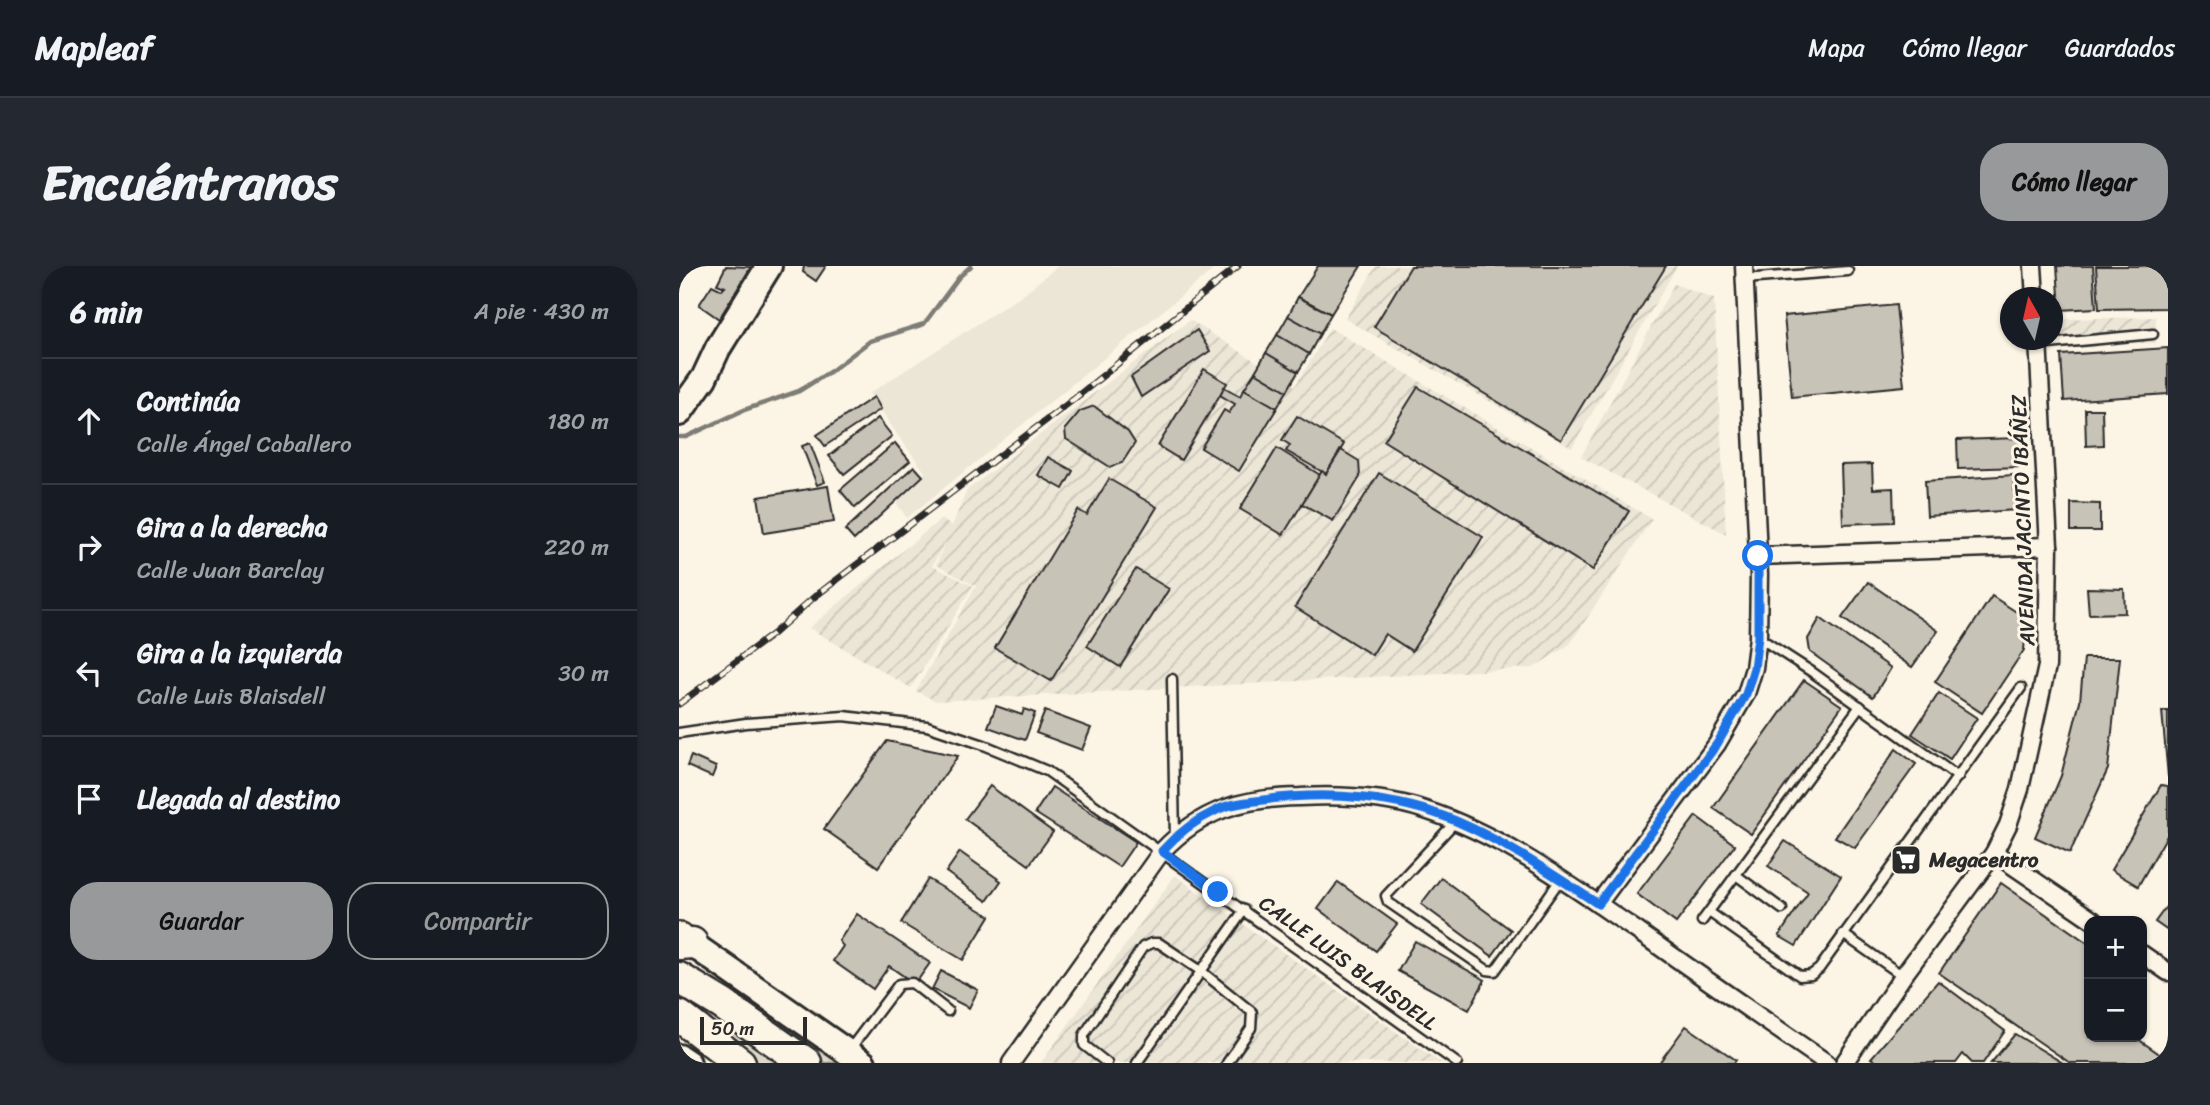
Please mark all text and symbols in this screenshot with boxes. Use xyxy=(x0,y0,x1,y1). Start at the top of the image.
text: Mapleaf xyxy=(35,19,153,77)
text: Mapa xyxy=(1808,27,1865,69)
text: Cómo llegar xyxy=(1903,27,2027,69)
text: Guardados xyxy=(2065,27,2175,69)
text: Encuéntranos xyxy=(42,139,338,226)
button: Cómo llegar xyxy=(1980,143,2168,221)
text: 6 min xyxy=(70,285,142,339)
north arrow xyxy=(2000,287,2063,350)
text: A pie · 430 m xyxy=(474,291,609,332)
text: Continúa xyxy=(137,378,240,424)
street label: AVENIDA JACINTO IBÁÑEZ xyxy=(2000,394,2046,647)
text: 180 m xyxy=(547,401,609,442)
icon: ahead xyxy=(70,402,108,440)
text: Calle Ángel Caballero xyxy=(137,424,352,465)
text: Gira a la derecha xyxy=(137,504,328,550)
text: 220 m xyxy=(544,527,609,568)
icon: right xyxy=(70,528,108,566)
route start xyxy=(1742,540,1773,571)
text: Calle Juan Barclay xyxy=(137,550,324,591)
text: Gira a la izquierda xyxy=(137,630,342,676)
text: 30 m xyxy=(558,653,609,694)
icon: left xyxy=(70,654,108,692)
text: Calle Luis Blaisdell xyxy=(137,676,325,717)
text: Llegada al destino xyxy=(137,776,340,822)
icon: arrive xyxy=(70,780,108,818)
place label: Megacentro xyxy=(1928,841,2039,879)
supermarket icon: Megacentro xyxy=(1889,843,1923,877)
route end xyxy=(1202,876,1233,907)
button: Guardar xyxy=(70,882,333,960)
button: Compartir xyxy=(347,882,609,960)
street label: CALLE LUIS BLAISDELL xyxy=(1250,885,1446,1041)
map controls xyxy=(2084,916,2147,1042)
button: + xyxy=(2084,916,2147,979)
button: − xyxy=(2084,979,2147,1042)
text: 50 m xyxy=(711,1012,754,1045)
scale bar xyxy=(700,1014,807,1046)

